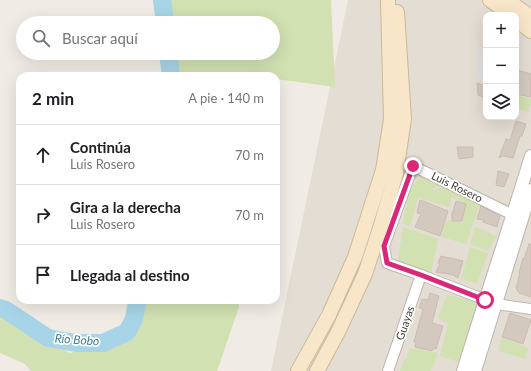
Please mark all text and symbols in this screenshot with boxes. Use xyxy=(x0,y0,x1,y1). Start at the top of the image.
map controls xyxy=(483,12,519,120)
button: + xyxy=(483,12,519,48)
search box xyxy=(16,16,280,60)
icon: search xyxy=(30,27,52,49)
text: Buscar aquí xyxy=(62,29,138,47)
button: − xyxy=(483,48,519,84)
button: layers xyxy=(483,84,519,120)
text: 2 min xyxy=(32,88,74,109)
text: A pie · 140 m xyxy=(188,90,264,106)
text: Continúa xyxy=(70,138,131,156)
icon: ahead xyxy=(32,144,54,166)
text: 70 m xyxy=(235,147,264,163)
text: Luis Rosero xyxy=(70,156,135,172)
route end xyxy=(404,157,422,175)
street label: Luis Rosero xyxy=(430,169,485,204)
text: Gira a la derecha xyxy=(70,198,181,216)
icon: right xyxy=(32,204,54,226)
text: 70 m xyxy=(235,207,264,223)
text: Luis Rosero xyxy=(70,216,135,232)
icon: arrive xyxy=(32,264,54,286)
text: Llegada al destino xyxy=(70,266,190,284)
route start xyxy=(476,291,494,309)
street label: Guayas xyxy=(393,304,416,342)
water label: Río Bobo xyxy=(54,330,100,349)

